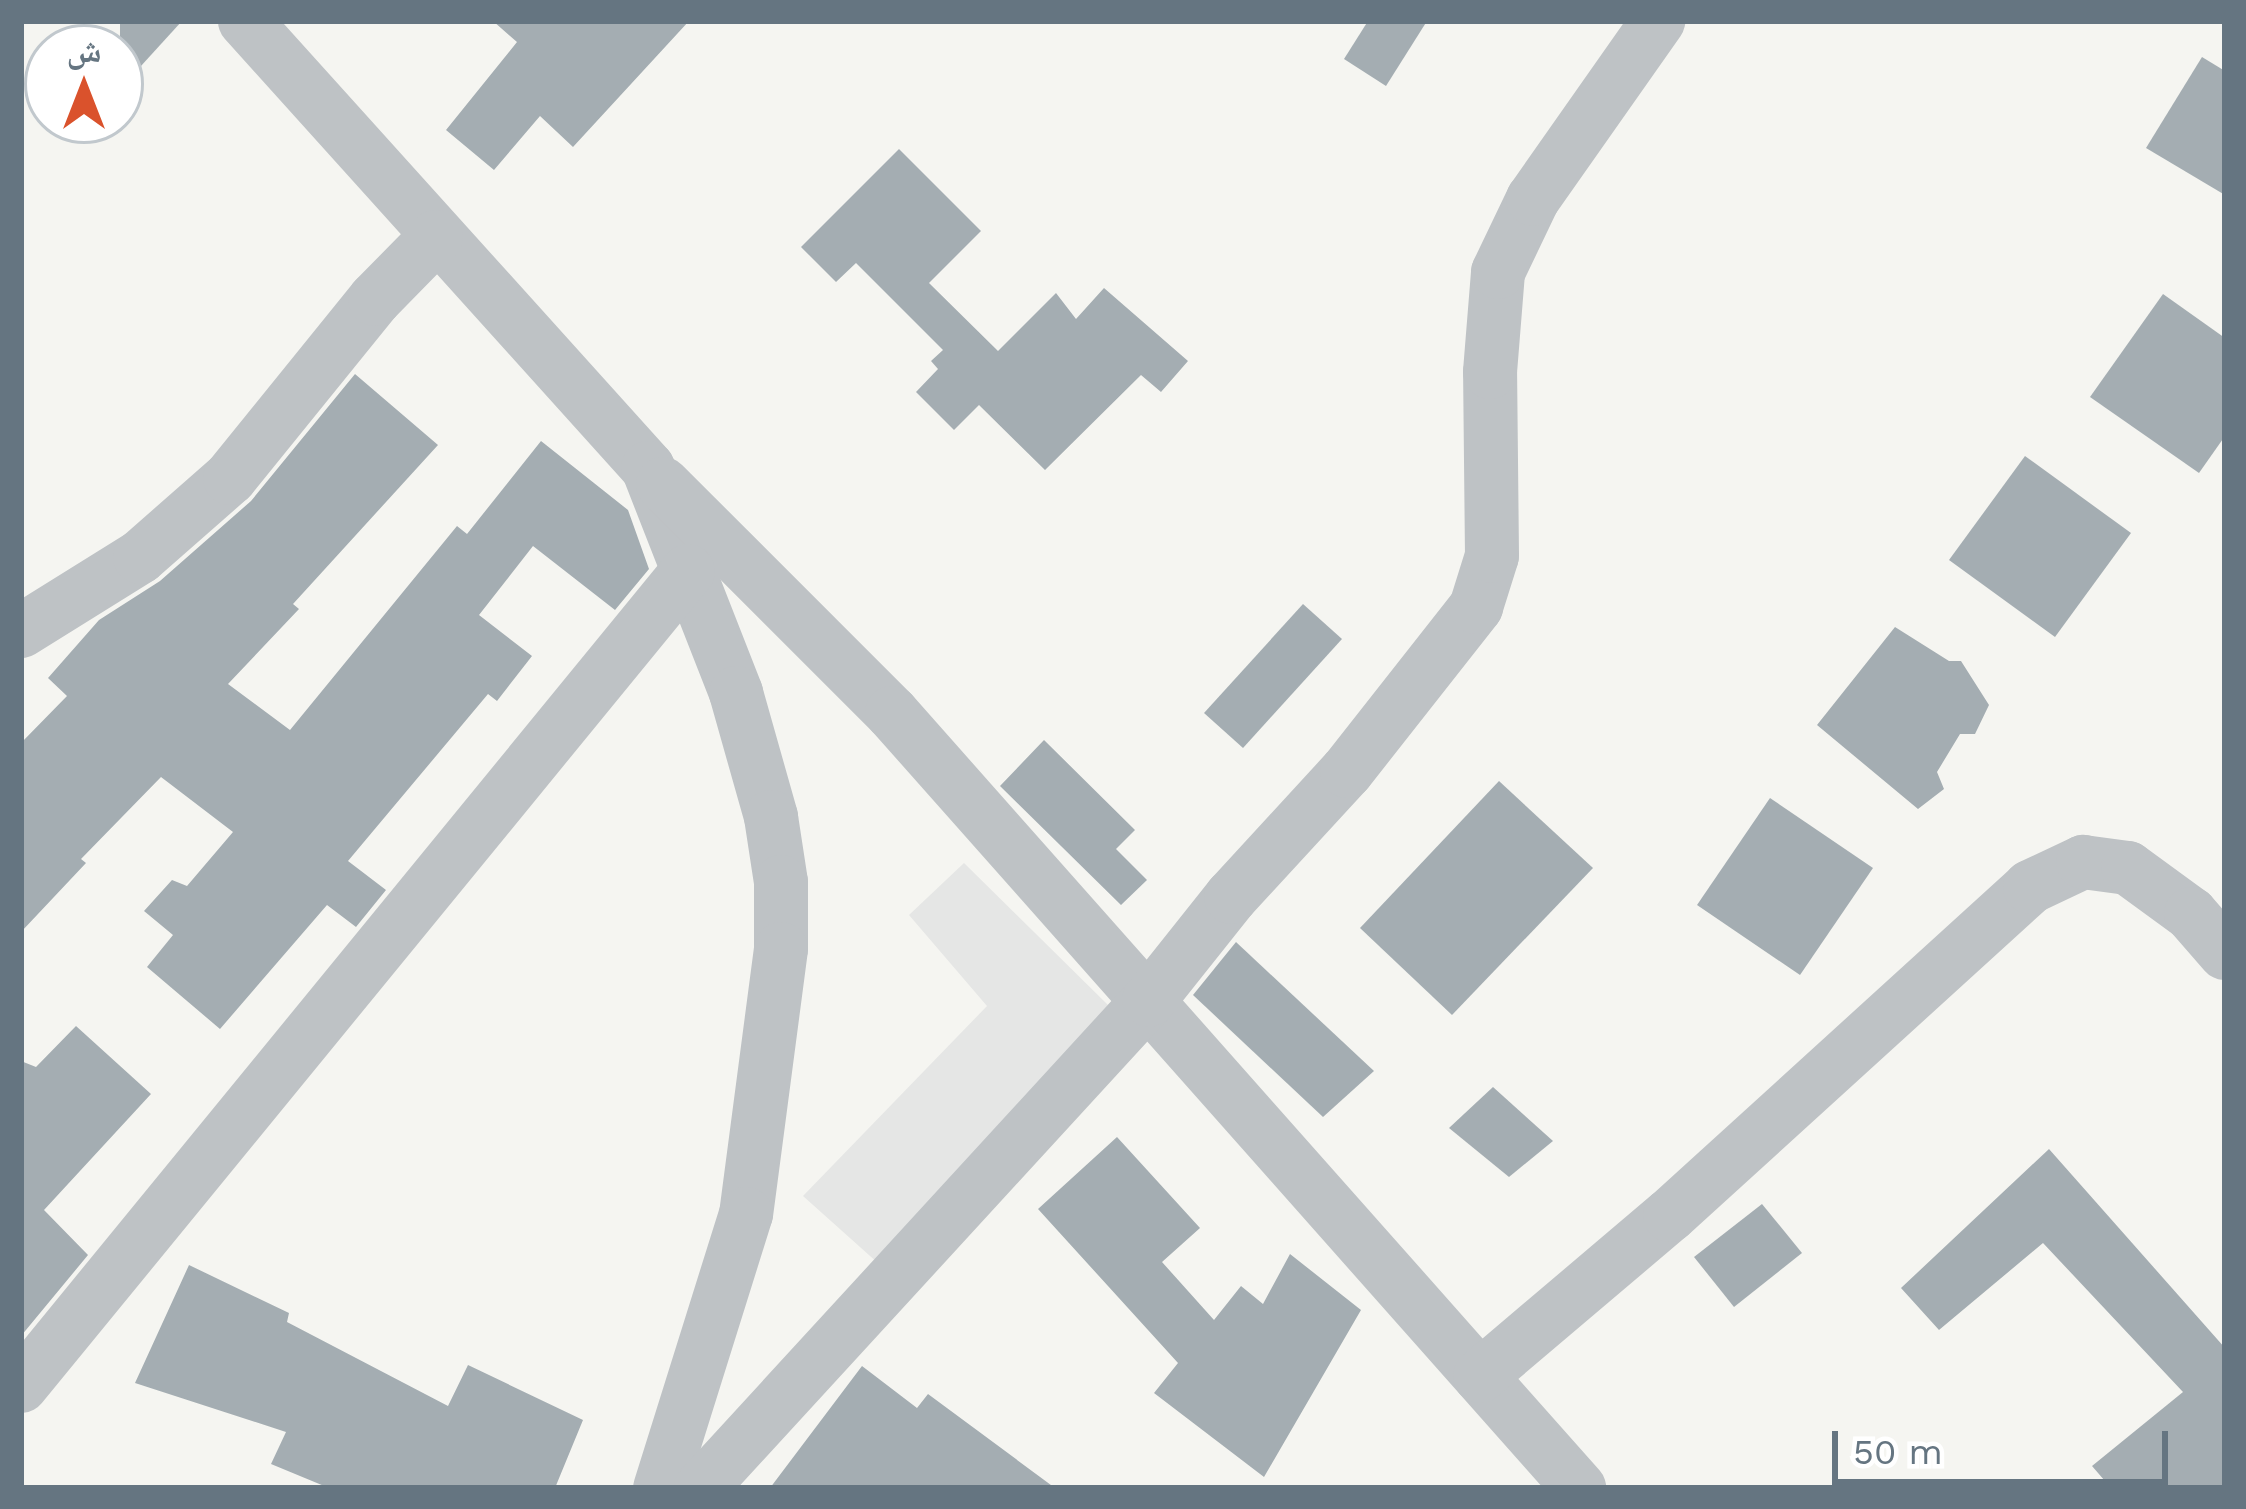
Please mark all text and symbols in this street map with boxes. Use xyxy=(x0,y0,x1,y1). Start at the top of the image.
north arrow xyxy=(24,24,144,144)
text: ش xyxy=(66,31,102,70)
scale bar xyxy=(1838,1407,2174,1481)
text: 50 m xyxy=(1853,1431,1943,1473)

